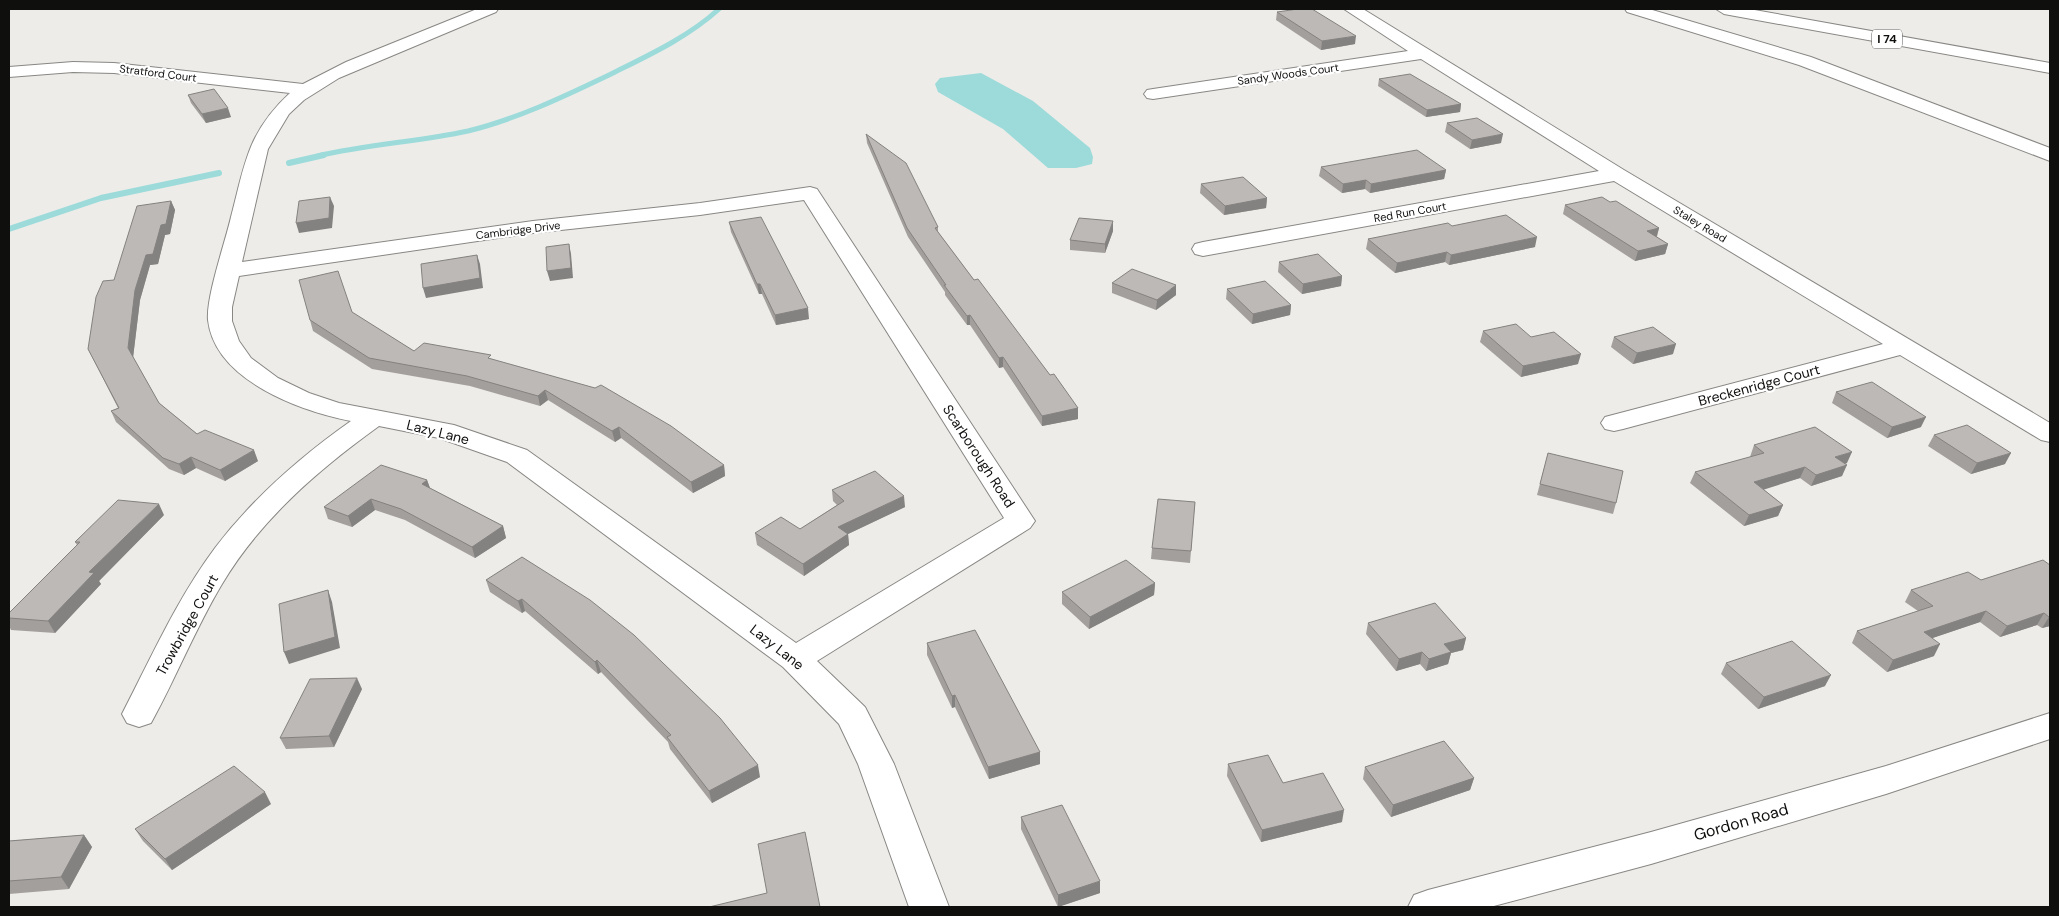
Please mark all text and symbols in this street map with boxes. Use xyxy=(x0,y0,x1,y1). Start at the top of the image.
road number: I 74 xyxy=(1872,30,1902,48)
street label: Sandy Woods Court xyxy=(1236,60,1340,88)
street label: Stratford Court xyxy=(119,61,197,85)
street label: Red Run Court xyxy=(1373,199,1447,225)
street label: Staley Road xyxy=(1671,203,1729,245)
street label: Cambridge Drive xyxy=(475,218,561,242)
street label: Breckenridge Court xyxy=(1696,360,1822,410)
street label: Scarborough Road xyxy=(939,401,1019,511)
street label: Lazy Lane xyxy=(405,416,471,448)
street label: Trowbridge Court xyxy=(152,571,222,679)
street label: Lazy Lane xyxy=(746,620,808,674)
street label: Gordon Road xyxy=(1691,798,1791,846)

